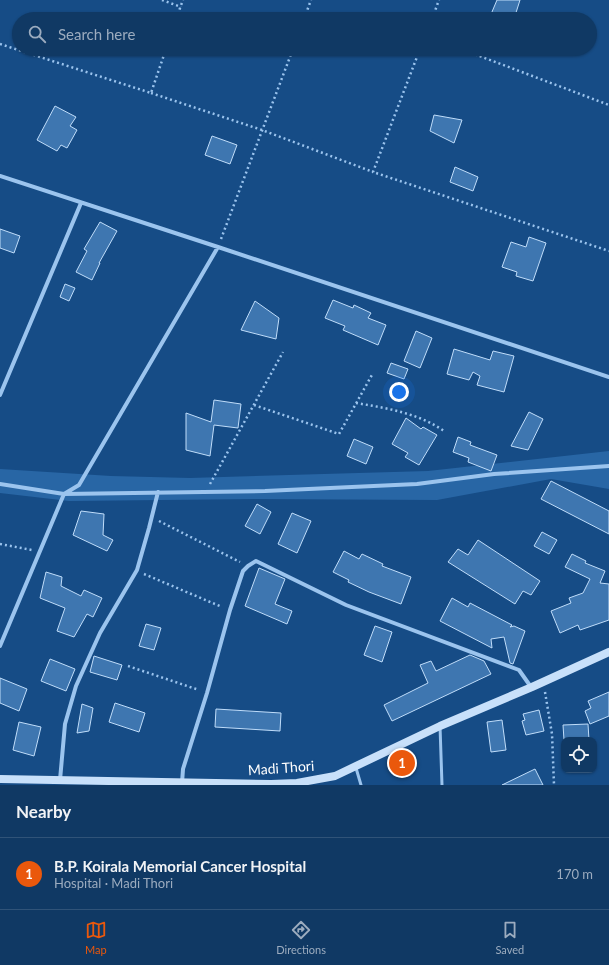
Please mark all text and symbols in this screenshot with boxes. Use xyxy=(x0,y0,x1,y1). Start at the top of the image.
search box xyxy=(12,12,597,56)
icon: search xyxy=(26,23,48,45)
text: Search here xyxy=(58,25,135,43)
your location xyxy=(389,382,409,402)
map controls xyxy=(561,737,597,773)
button: locate xyxy=(561,737,597,773)
pin: 1 xyxy=(389,748,415,778)
street label: Madi Thori xyxy=(247,757,315,778)
text: Nearby xyxy=(16,801,71,822)
text: B.P. Koirala Memorial Cancer Hospital xyxy=(54,857,306,875)
text: 1 xyxy=(25,866,33,882)
text: 170 m xyxy=(556,866,593,882)
text: Hospital · Madi Thori xyxy=(54,875,173,891)
tab: Map xyxy=(85,919,107,956)
tab: Directions xyxy=(276,919,326,956)
tab: Saved xyxy=(495,919,524,956)

